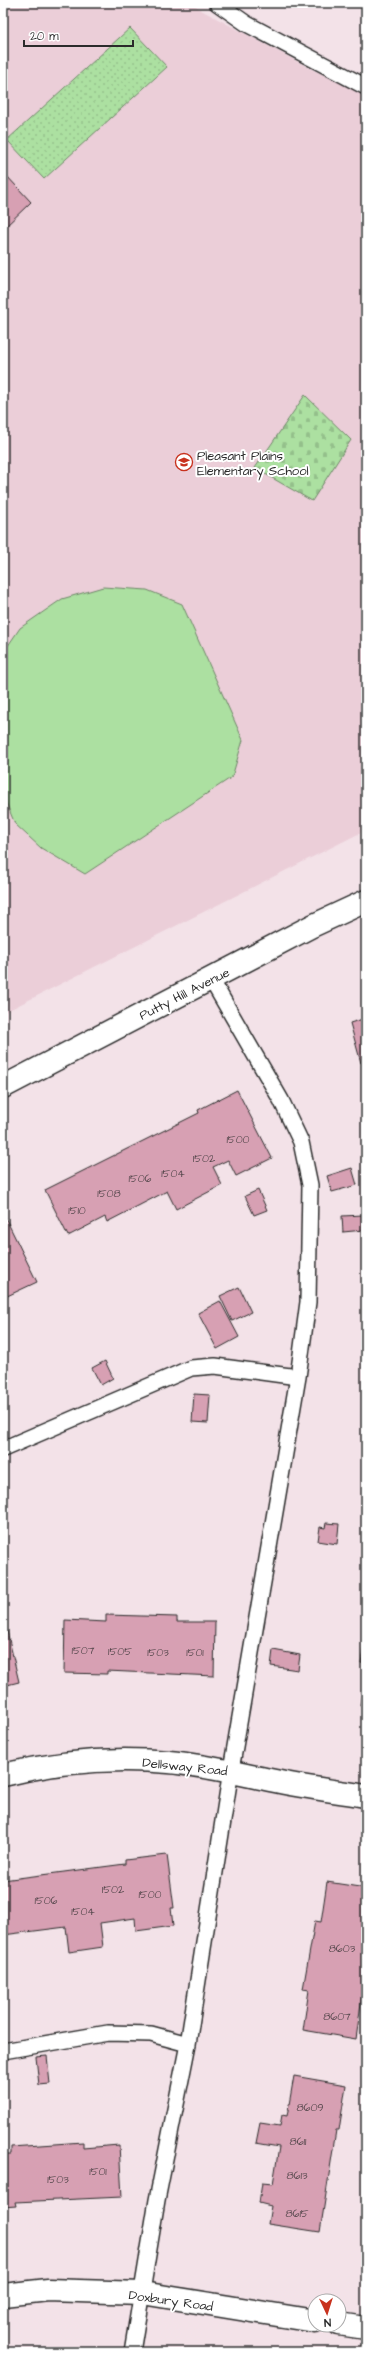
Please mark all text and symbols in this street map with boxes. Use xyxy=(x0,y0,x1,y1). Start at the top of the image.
scale bar xyxy=(24,22,133,48)
text: 20 m xyxy=(30,28,59,45)
place label: Pleasant Plains Elementary School xyxy=(197,447,309,481)
school or university icon: Pleasant Plains Elementary School xyxy=(174,452,194,472)
street label: Putty Hill Avenue xyxy=(136,963,233,1025)
house number: 1500 xyxy=(226,1132,250,1147)
house number: 1502 xyxy=(193,1151,216,1166)
house number: 1504 xyxy=(161,1166,185,1181)
house number: 1506 xyxy=(128,1171,152,1186)
house number: 1508 xyxy=(97,1186,121,1201)
house number: 1510 xyxy=(68,1203,86,1218)
house number: 1507 xyxy=(72,1643,95,1658)
house number: 1505 xyxy=(108,1644,132,1659)
house number: 1503 xyxy=(147,1645,169,1660)
house number: 1501 xyxy=(186,1645,204,1660)
street label: Dellsway Road xyxy=(141,1754,229,1781)
house number: 1502 xyxy=(102,1882,125,1897)
house number: 1500 xyxy=(138,1887,162,1902)
house number: 1506 xyxy=(34,1893,58,1908)
house number: 1504 xyxy=(71,1904,95,1919)
house number: 8603 xyxy=(329,1941,356,1956)
house number: 8607 xyxy=(323,2009,351,2024)
house number: 8609 xyxy=(296,2100,324,2115)
house number: 8611 xyxy=(290,2134,307,2149)
house number: 1501 xyxy=(89,2164,107,2179)
house number: 8613 xyxy=(286,2168,308,2183)
house number: 1503 xyxy=(47,2172,69,2187)
house number: 8615 xyxy=(285,2206,309,2221)
street label: Doxbury Road xyxy=(127,2286,215,2317)
north arrow xyxy=(307,2293,347,2333)
text: N xyxy=(324,2315,332,2330)

